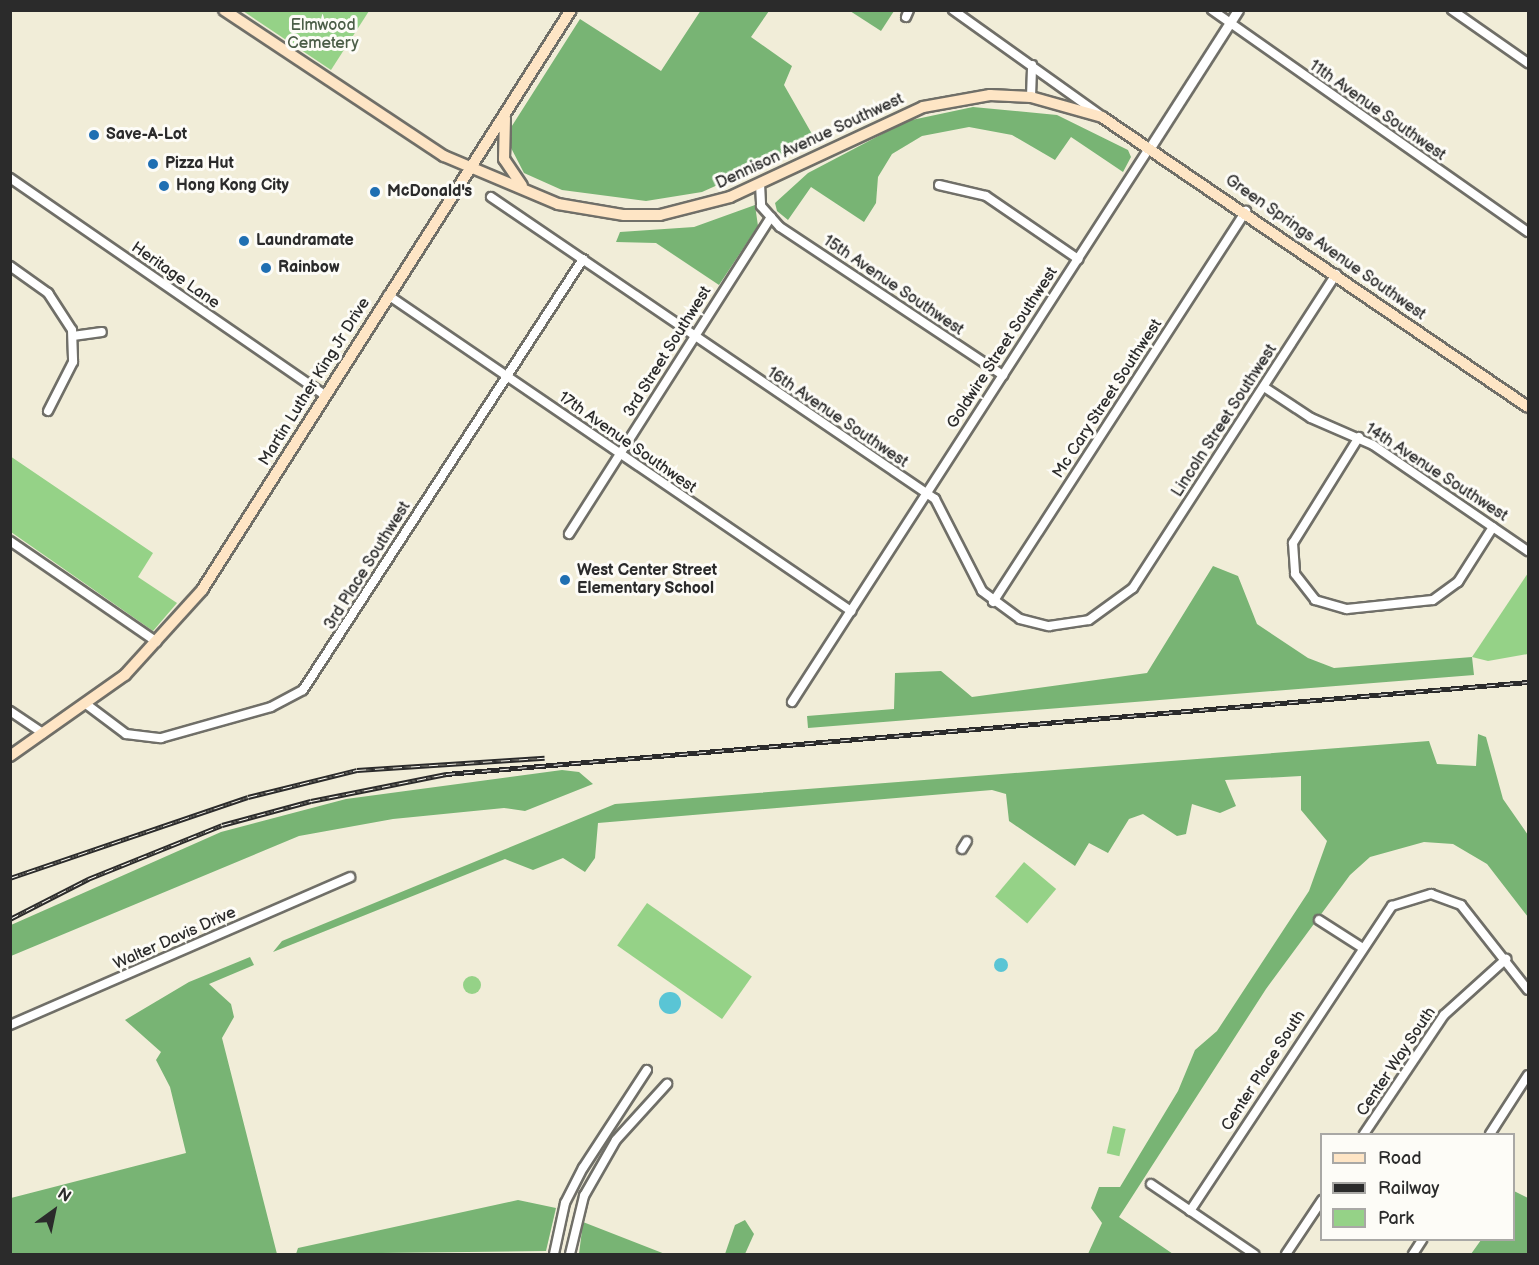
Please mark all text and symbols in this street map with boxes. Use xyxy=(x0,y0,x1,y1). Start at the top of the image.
park label: Elmwood Cemetery xyxy=(287,16,359,54)
street label: 11th Avenue Southwest xyxy=(1305,57,1449,165)
street label: Dennison Avenue Southwest xyxy=(713,90,907,194)
place label: Save-A-Lot xyxy=(106,125,187,145)
marker: Save-A-Lot xyxy=(87,128,101,142)
place label: Pizza Hut xyxy=(165,154,234,174)
marker: Pizza Hut xyxy=(146,157,160,171)
street label: Green Springs Avenue Southwest xyxy=(1221,171,1429,325)
place label: Hong Kong City xyxy=(176,176,289,196)
marker: Hong Kong City xyxy=(157,179,171,193)
place label: McDonald's xyxy=(387,182,472,202)
marker: McDonald's xyxy=(368,185,382,199)
place label: Laundramate xyxy=(256,231,354,251)
street label: 15th Avenue Southwest xyxy=(819,232,967,340)
marker: Laundramate xyxy=(237,234,251,248)
street label: Heritage Lane xyxy=(127,238,223,314)
place label: Rainbow xyxy=(278,258,339,278)
marker: Rainbow xyxy=(259,261,273,275)
street label: Goldwire Street Southwest xyxy=(943,263,1063,433)
street label: 3rd Street Southwest xyxy=(620,283,716,421)
street label: Martin Luther King Jr Drive xyxy=(255,294,375,470)
street label: Mc Cary Street Southwest xyxy=(1049,315,1167,483)
street label: Lincoln Street Southwest xyxy=(1168,341,1282,501)
street label: 16th Avenue Southwest xyxy=(763,364,911,472)
street label: 17th Avenue Southwest xyxy=(554,388,700,498)
street label: 14th Avenue Southwest xyxy=(1361,420,1511,526)
street label: 3rd Place Southwest xyxy=(321,498,415,634)
place label: West Center Street Elementary School xyxy=(577,561,717,599)
marker: West Center Street Elementary School xyxy=(558,573,572,587)
street label: Walter Davis Drive xyxy=(111,903,239,975)
street label: Center Way South xyxy=(1353,1003,1441,1121)
street label: Center Place South xyxy=(1218,1007,1310,1135)
legend xyxy=(1320,1133,1515,1241)
text: Road xyxy=(1378,1148,1422,1169)
text: Railway xyxy=(1378,1178,1440,1199)
north arrow xyxy=(24,1181,84,1241)
text: N xyxy=(54,1184,74,1207)
text: Park xyxy=(1378,1208,1414,1229)

